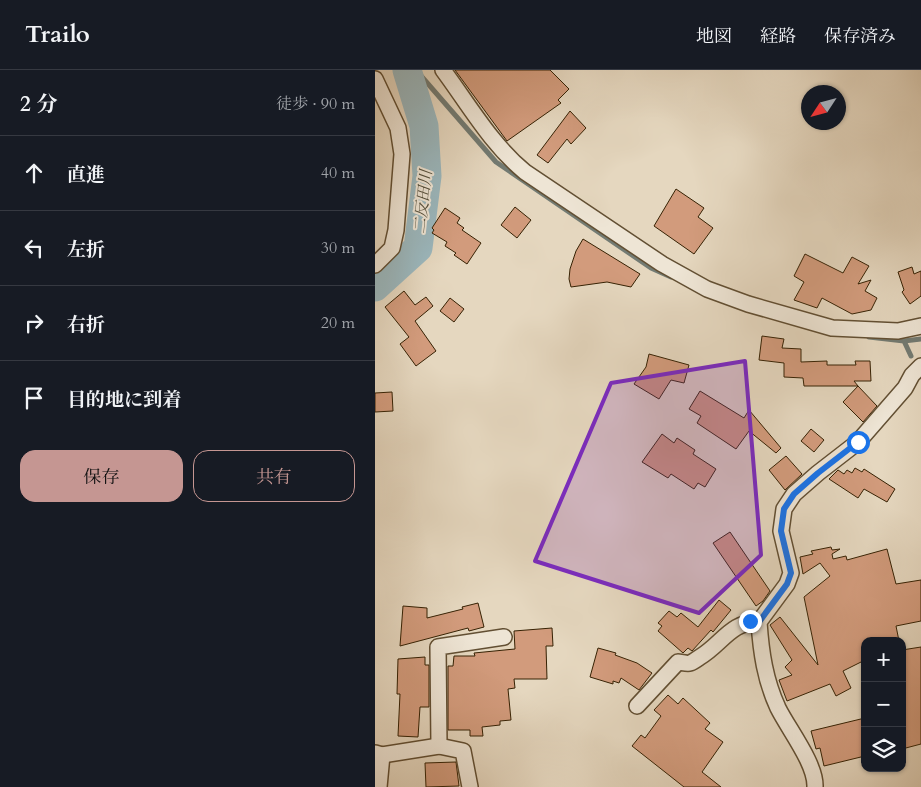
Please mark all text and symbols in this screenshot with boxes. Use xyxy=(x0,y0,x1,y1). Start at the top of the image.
text: Trailo xyxy=(25,18,90,51)
text: 地図 xyxy=(696,24,732,49)
text: 経路 xyxy=(760,24,796,49)
text: 保存済み xyxy=(824,24,896,49)
north arrow xyxy=(801,85,846,130)
text: 2 分 xyxy=(20,90,57,119)
text: 徒歩 · 90 m xyxy=(276,93,355,115)
icon: ahead xyxy=(20,159,48,187)
text: 直進 xyxy=(67,162,105,188)
text: 40 m xyxy=(321,162,355,184)
water label: 二反田川 xyxy=(409,167,437,235)
icon: left xyxy=(20,234,48,262)
text: 左折 xyxy=(67,237,105,263)
text: 30 m xyxy=(321,237,355,259)
icon: right xyxy=(20,309,48,337)
text: 右折 xyxy=(67,312,105,338)
text: 20 m xyxy=(321,312,355,334)
icon: arrive xyxy=(20,384,48,412)
text: 目的地に到着 xyxy=(67,387,181,413)
route start xyxy=(847,431,870,454)
button: 保存 xyxy=(20,450,183,502)
button: 共有 xyxy=(193,450,355,502)
route end xyxy=(739,610,762,633)
map controls xyxy=(861,637,906,772)
button: + xyxy=(861,637,906,682)
button: − xyxy=(861,682,906,727)
button: layers xyxy=(861,727,906,772)

